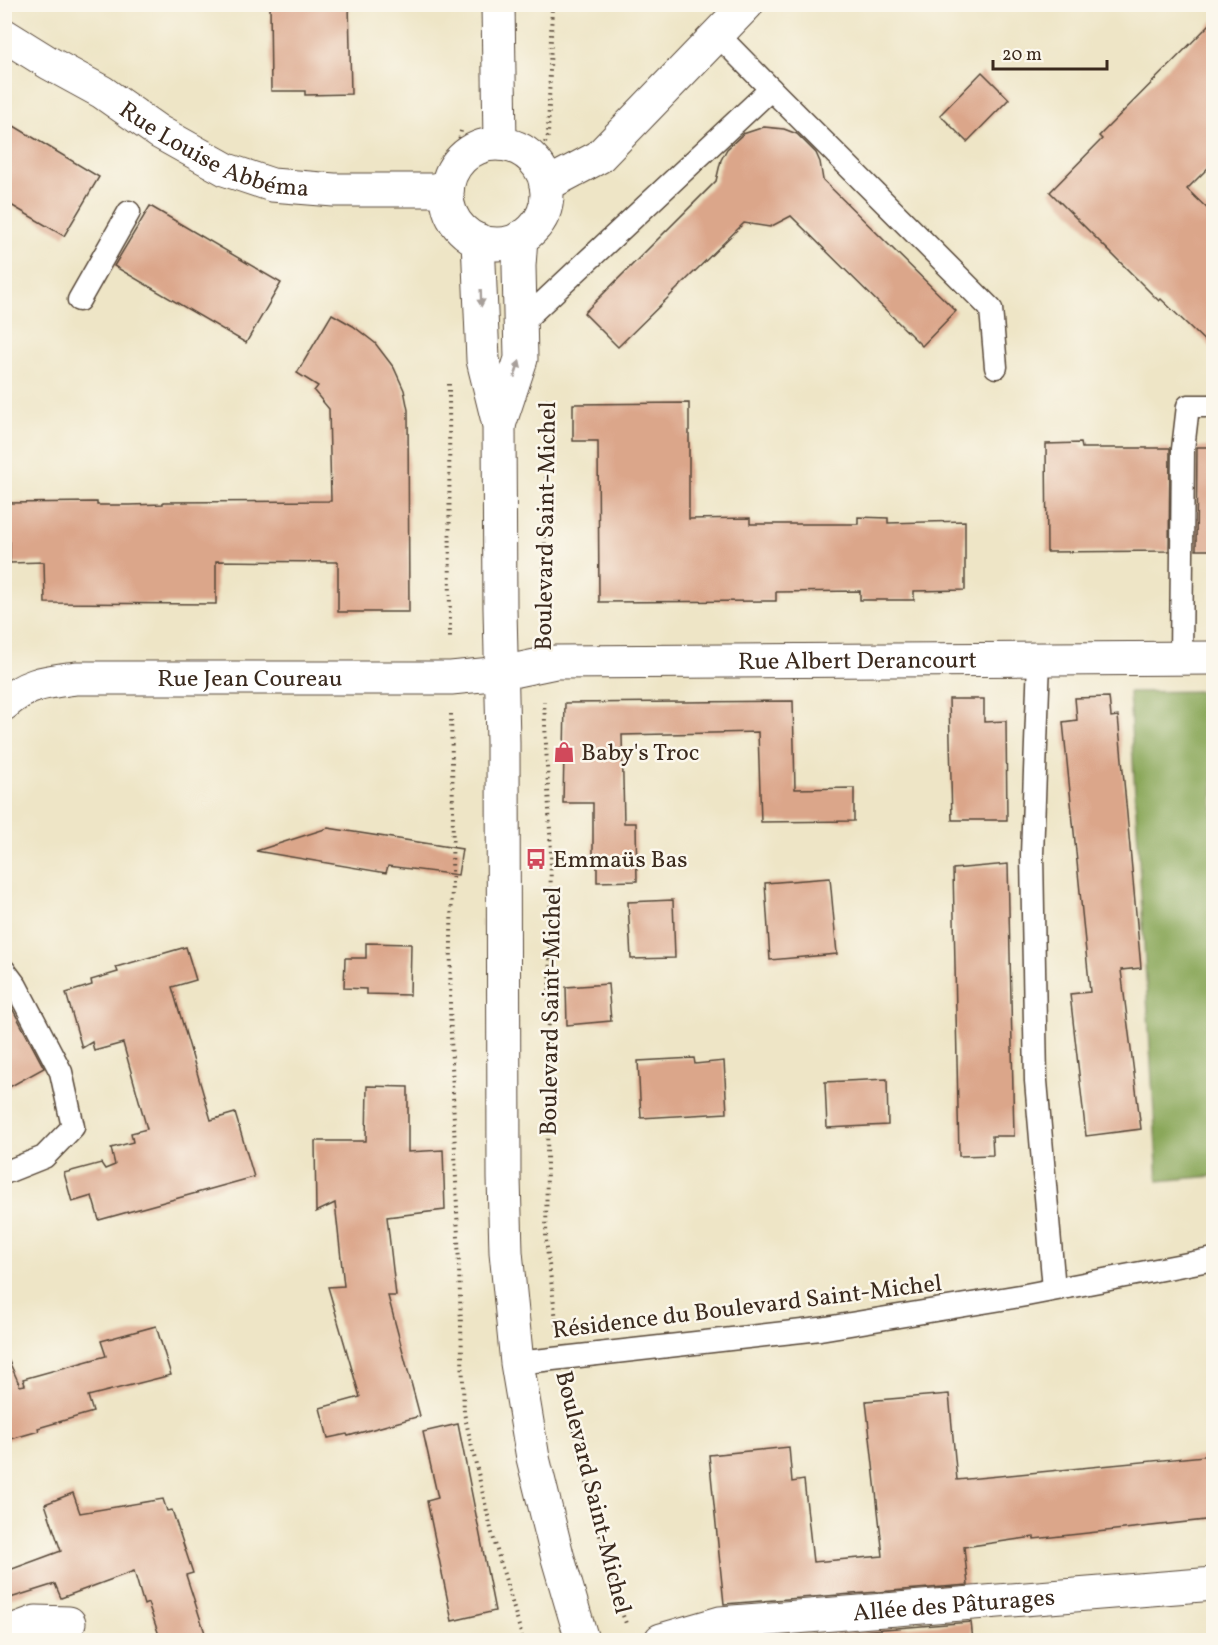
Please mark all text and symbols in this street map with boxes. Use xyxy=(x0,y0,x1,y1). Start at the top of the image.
scale bar xyxy=(993,33,1107,71)
text: 20 m xyxy=(1002,43,1042,68)
street label: Rue Louise Abbéma xyxy=(112,94,310,207)
one-way arrow xyxy=(476,289,486,308)
one-way arrow xyxy=(513,360,523,378)
street label: Boulevard Saint-Michel xyxy=(528,401,566,651)
street label: Rue Albert Derancourt xyxy=(738,644,977,680)
street label: Rue Jean Coureau xyxy=(157,663,343,697)
place label: Baby's Troc xyxy=(581,737,700,771)
shop icon: Baby's Troc xyxy=(552,740,576,764)
place label: Emmaüs Bas xyxy=(553,844,688,878)
bus stop icon: Emmaüs Bas xyxy=(524,847,548,871)
street label: Boulevard Saint-Michel xyxy=(533,886,571,1136)
street label: Résidence du Boulevard Saint-Michel xyxy=(551,1267,944,1349)
street label: Boulevard Saint-Michel xyxy=(545,1367,639,1618)
street label: Allée des Pâturages xyxy=(852,1582,1056,1631)

